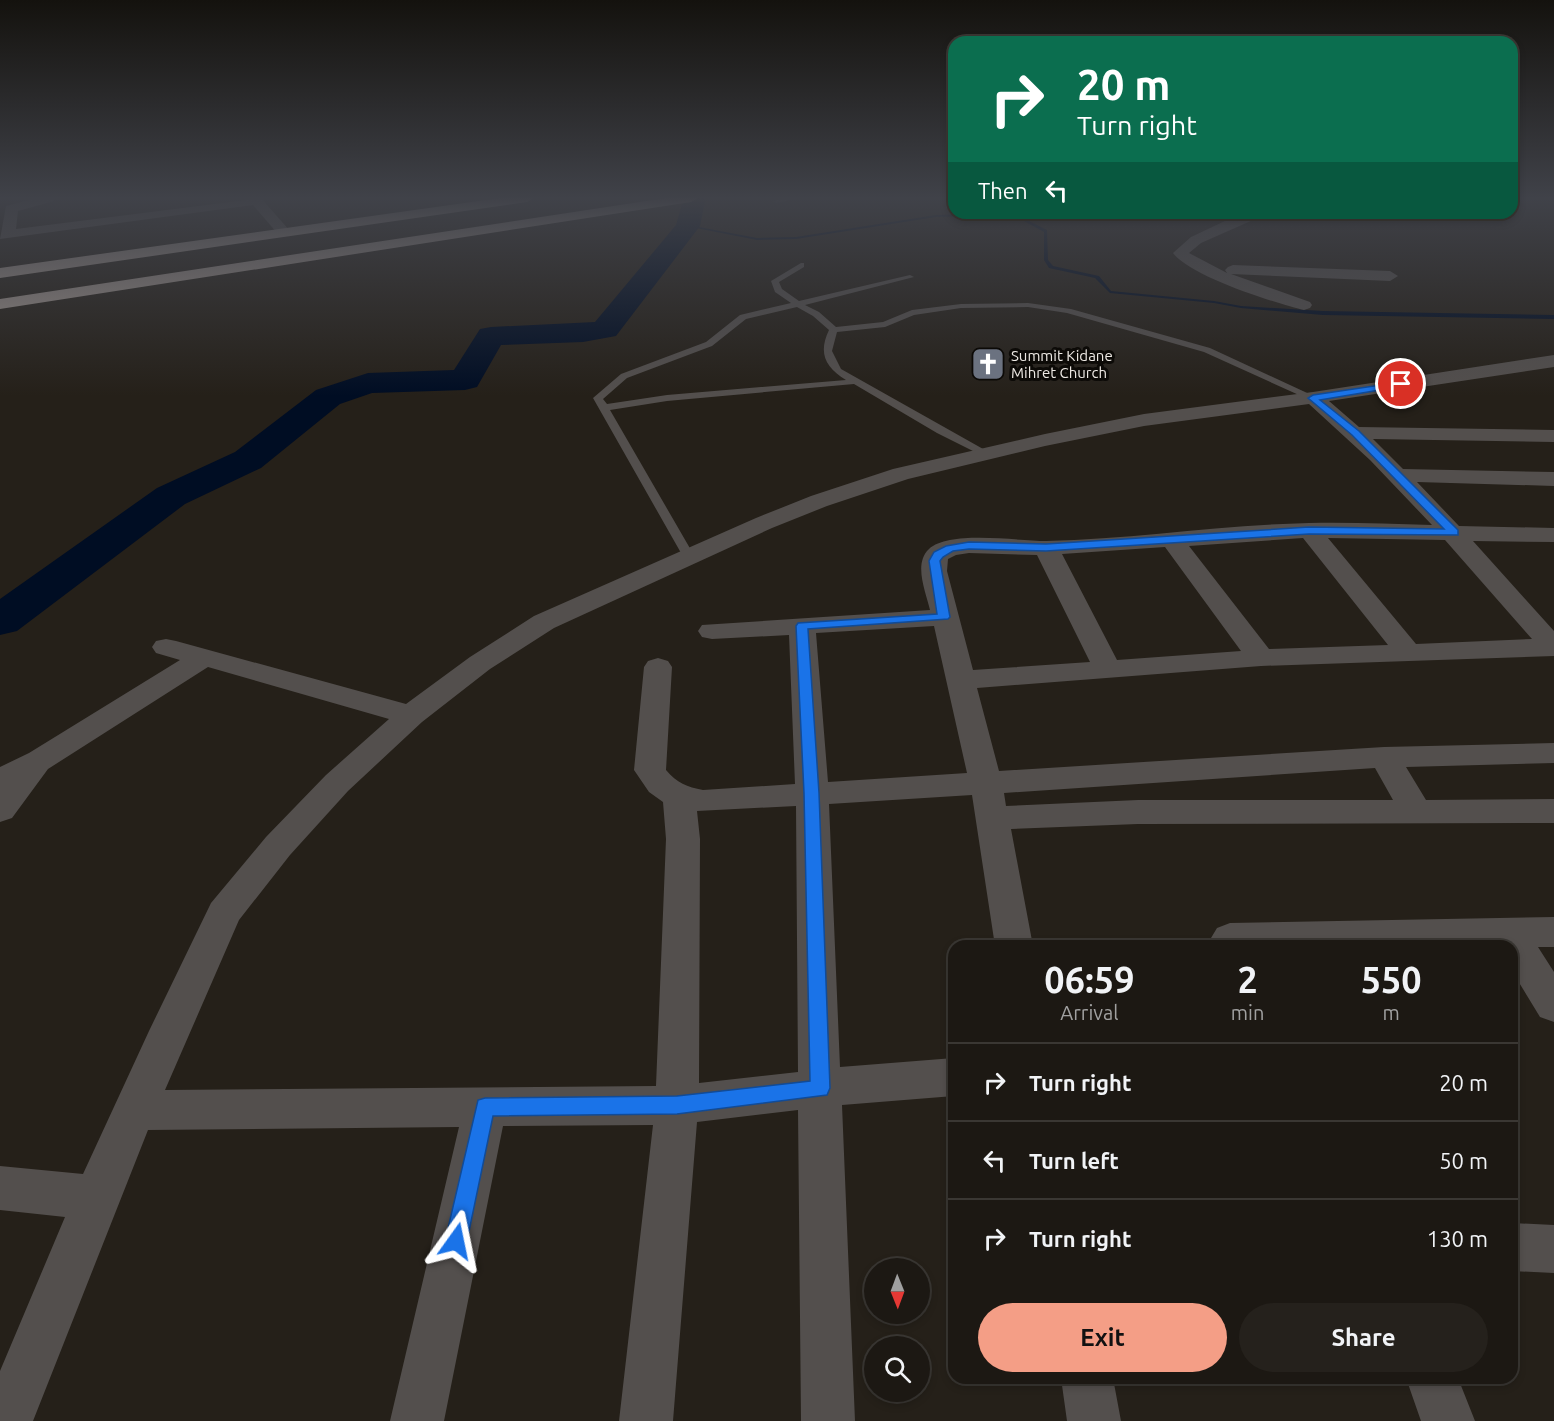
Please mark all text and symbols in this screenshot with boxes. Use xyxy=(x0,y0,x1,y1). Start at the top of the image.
icon: right xyxy=(978,60,1056,138)
text: 20 m xyxy=(1077,61,1171,108)
text: Turn right xyxy=(1077,110,1197,140)
icon: left xyxy=(1040,174,1073,207)
text: Then xyxy=(978,178,1028,203)
church icon: Summit Kidane Mihret Church xyxy=(970,346,1006,382)
place label: Summit Kidane Mihret Church xyxy=(1011,347,1113,381)
pin xyxy=(1375,358,1426,409)
icon: arrive xyxy=(1384,367,1417,400)
text: 06:59 xyxy=(1044,959,1134,1000)
text: 2 xyxy=(1237,959,1258,1000)
text: 550 xyxy=(1361,959,1422,1000)
text: Arrival xyxy=(1060,1001,1119,1024)
text: min xyxy=(1231,1001,1264,1024)
text: m xyxy=(1383,1001,1400,1024)
icon: right xyxy=(978,1066,1011,1099)
text: Turn right xyxy=(1029,1070,1131,1095)
text: 20 m xyxy=(1439,1070,1488,1095)
icon: left xyxy=(978,1144,1011,1177)
text: Turn left xyxy=(1029,1148,1119,1173)
text: 50 m xyxy=(1439,1148,1488,1173)
position arrow xyxy=(424,1209,488,1273)
icon: right xyxy=(978,1222,1011,1255)
text: Turn right xyxy=(1029,1226,1131,1251)
text: 130 m xyxy=(1427,1226,1488,1251)
north arrow xyxy=(864,1258,930,1324)
map controls xyxy=(864,1258,930,1402)
button: Exit xyxy=(978,1303,1227,1372)
button: Share xyxy=(1239,1303,1488,1372)
button: search xyxy=(864,1336,930,1402)

